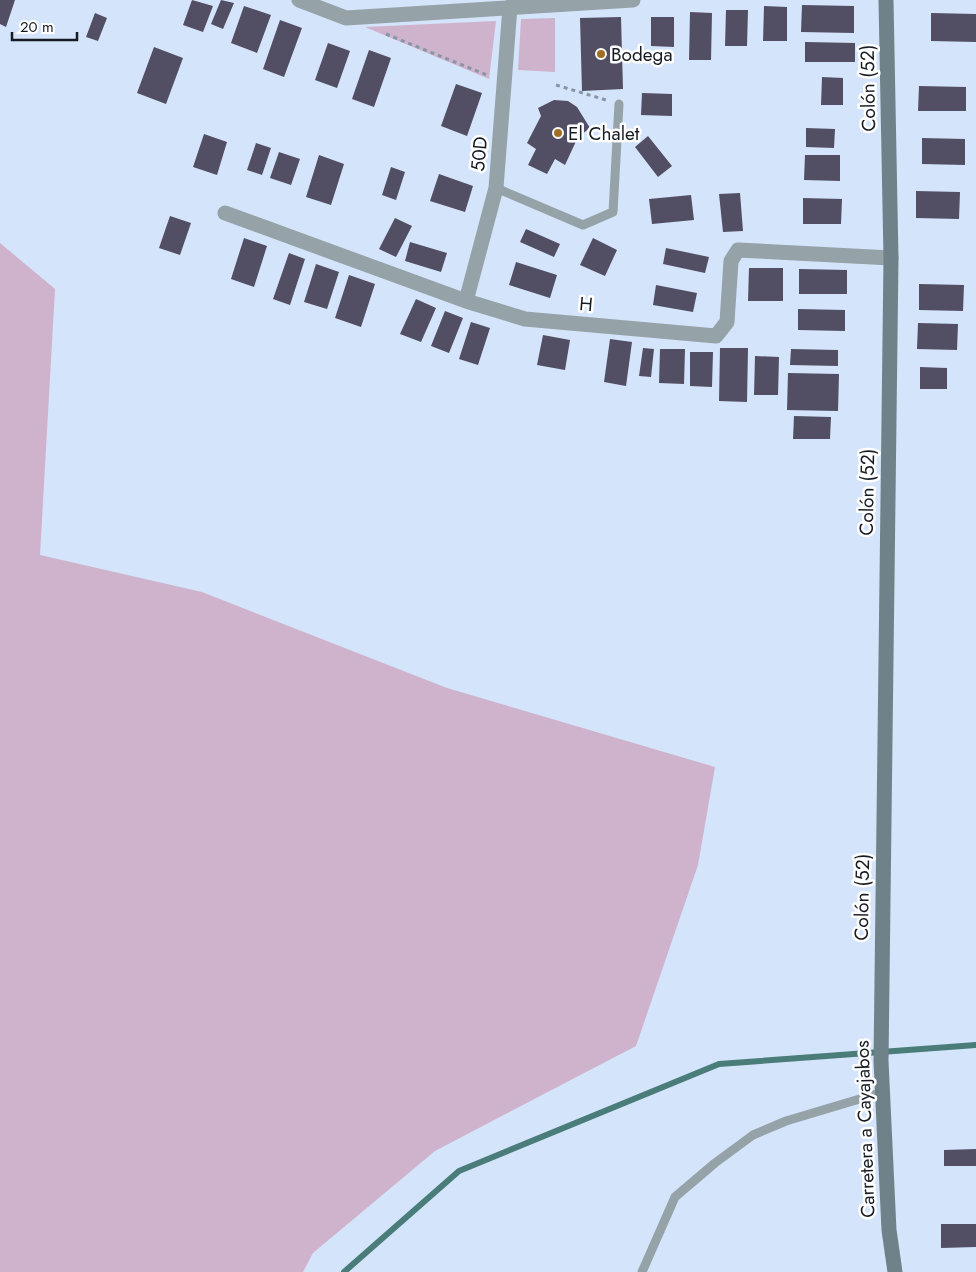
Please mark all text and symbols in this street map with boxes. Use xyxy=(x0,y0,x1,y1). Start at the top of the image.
scale bar xyxy=(12,10,78,42)
text: 20 m xyxy=(20,16,54,38)
place label: Bodega xyxy=(611,41,673,68)
street label: Colón (52) xyxy=(854,44,882,132)
marker: Bodega xyxy=(595,48,607,60)
place label: El Chalet xyxy=(568,120,640,147)
marker: El Chalet xyxy=(552,127,564,139)
street label: 50D xyxy=(464,135,494,173)
street label: H xyxy=(578,290,594,318)
street label: Colón (52) xyxy=(853,448,881,536)
street label: Colón (52) xyxy=(848,853,876,941)
street label: Carretera a Cayajabos xyxy=(848,1039,882,1218)

